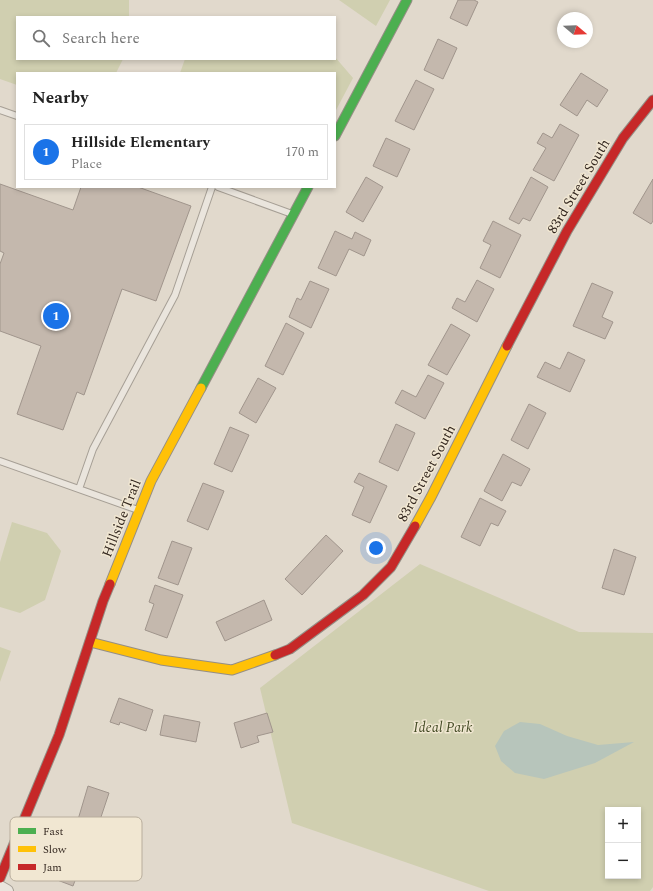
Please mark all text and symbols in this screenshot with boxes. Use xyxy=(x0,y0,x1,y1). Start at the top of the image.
north arrow xyxy=(557,12,593,48)
search box xyxy=(16,16,336,60)
icon: search xyxy=(30,27,52,49)
text: Search here xyxy=(62,27,140,50)
text: Nearby xyxy=(32,85,88,111)
text: Hillside Elementary xyxy=(71,131,210,154)
street label: 83rd Street South xyxy=(542,135,615,238)
text: 1 xyxy=(42,142,50,162)
text: 170 m xyxy=(285,142,319,162)
text: Place xyxy=(71,154,102,174)
pin: 1 xyxy=(43,301,69,331)
street label: 83rd Street South xyxy=(392,421,461,526)
street label: Hillside Trail xyxy=(96,476,147,560)
your location xyxy=(366,538,386,558)
park label: Ideal Park xyxy=(414,717,473,738)
map controls xyxy=(605,807,641,879)
button: + xyxy=(605,807,641,843)
legend xyxy=(10,817,142,881)
text: Fast xyxy=(43,823,64,840)
text: Slow xyxy=(43,841,67,858)
button: − xyxy=(605,843,641,879)
text: Jam xyxy=(43,859,62,876)

